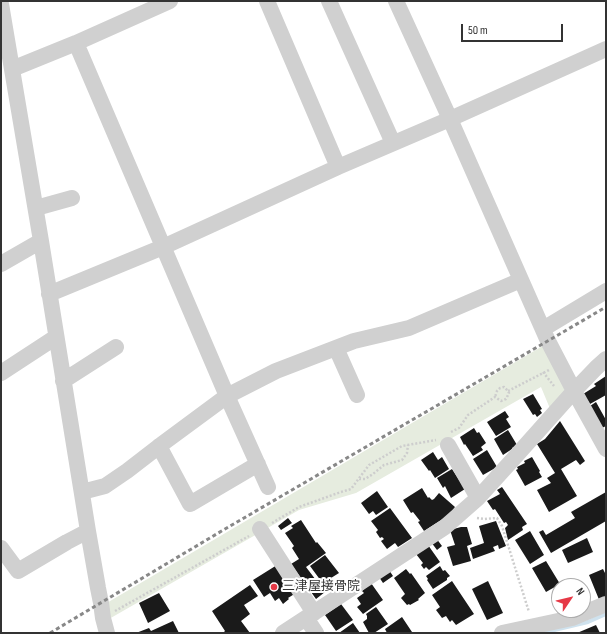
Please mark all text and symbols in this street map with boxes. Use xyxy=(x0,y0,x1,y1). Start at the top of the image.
scale bar xyxy=(463,16,565,42)
text: 50 m xyxy=(468,23,488,38)
north arrow xyxy=(551,578,591,618)
place label: 三津屋接骨院 xyxy=(282,579,360,595)
marker: 三津屋接骨院 xyxy=(269,582,279,592)
text: N xyxy=(573,585,587,598)

